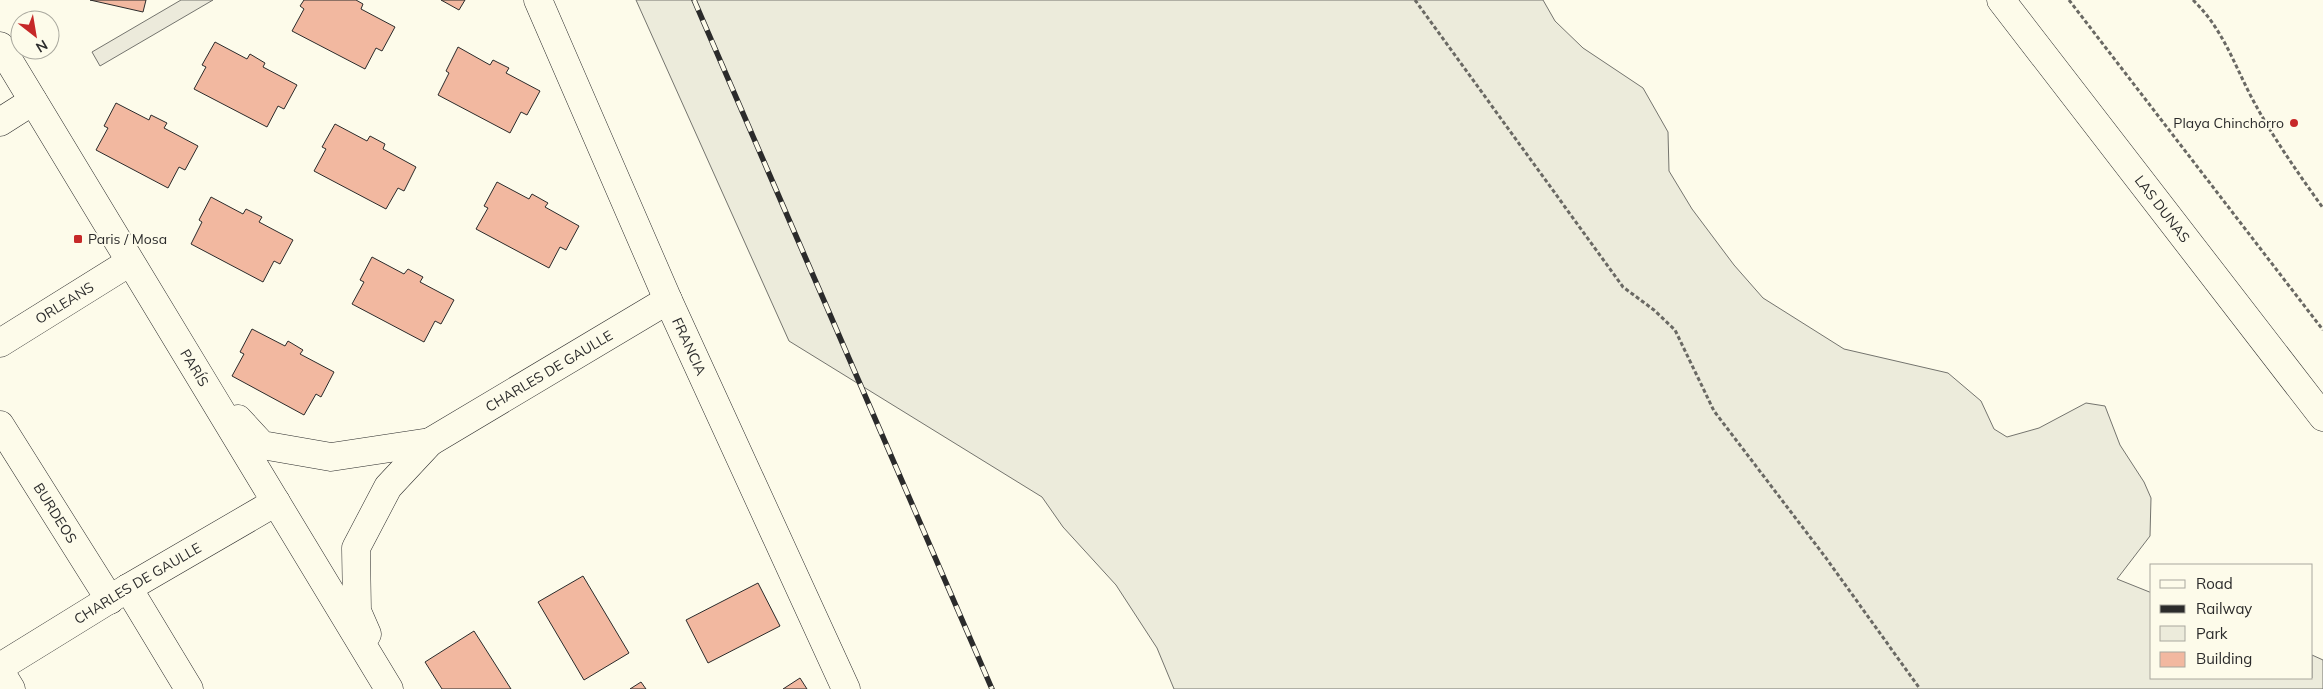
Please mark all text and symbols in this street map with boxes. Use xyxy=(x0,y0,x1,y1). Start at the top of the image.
north arrow xyxy=(10,10,60,60)
text: N xyxy=(33,36,51,57)
place label: Playa Chinchorro xyxy=(2173,114,2284,132)
marker: Playa Chinchorro xyxy=(2288,117,2300,129)
street label: LAS DUNAS xyxy=(2131,172,2194,246)
place label: Paris / Mosa xyxy=(88,230,167,248)
marker: Paris / Mosa xyxy=(72,233,84,245)
street label: ORLEANS xyxy=(32,278,97,328)
street label: FRANCIA xyxy=(668,315,711,379)
street label: CHARLES DE GAULLE xyxy=(482,326,616,416)
street label: PARÍS xyxy=(176,346,213,390)
street label: BURDEOS xyxy=(30,480,81,547)
street label: CHARLES DE GAULLE xyxy=(71,538,204,628)
legend xyxy=(2150,564,2313,679)
text: Road xyxy=(2196,574,2233,593)
text: Railway xyxy=(2196,599,2252,618)
text: Park xyxy=(2196,624,2228,643)
text: Building xyxy=(2196,649,2252,668)

